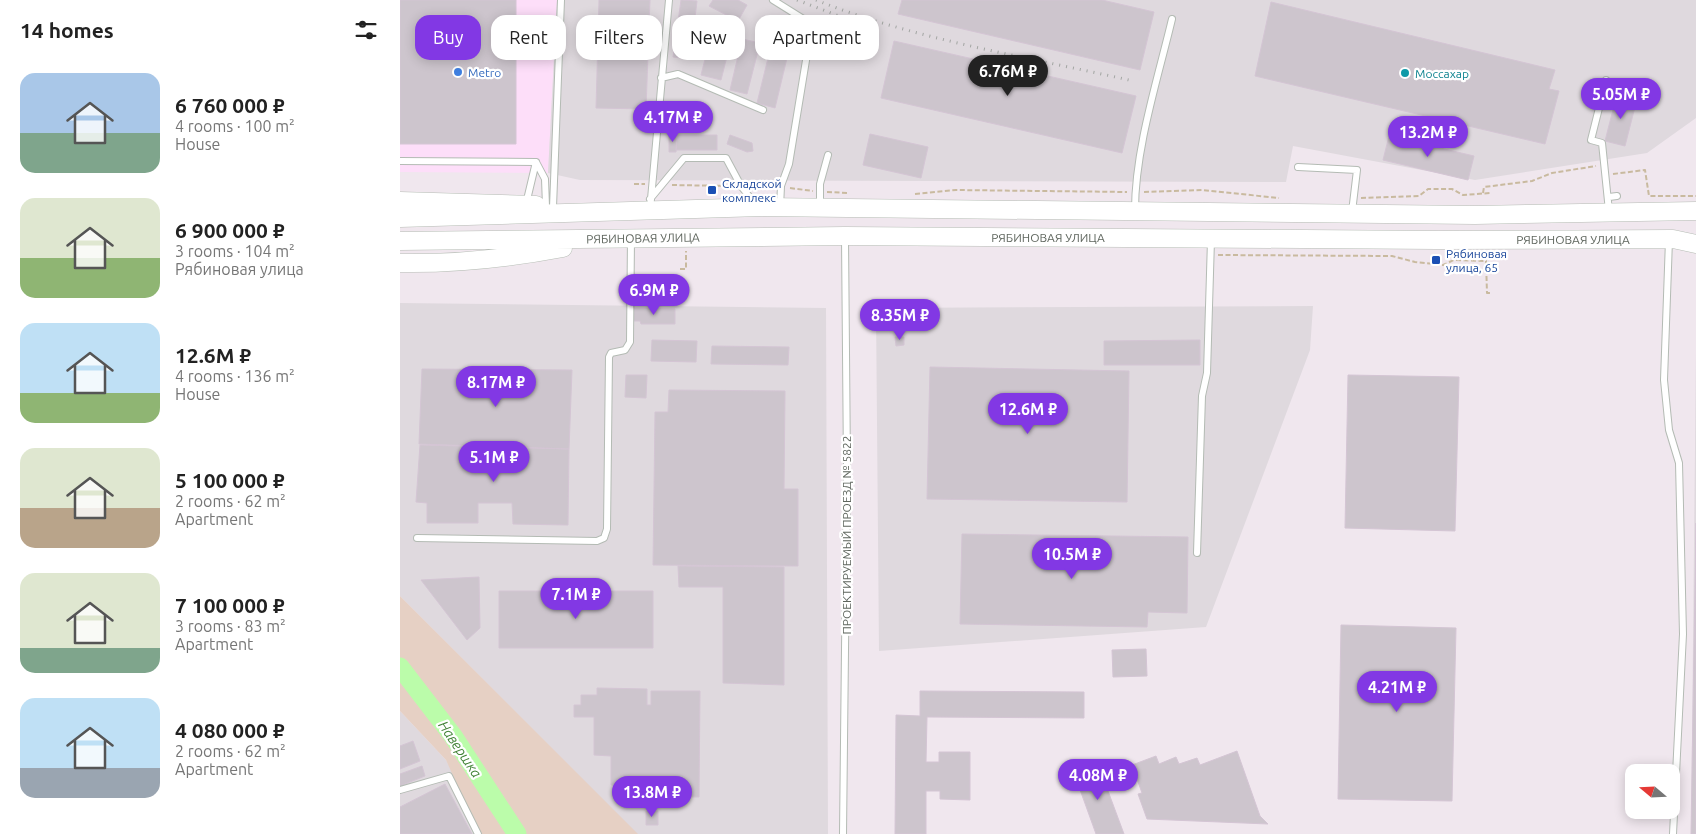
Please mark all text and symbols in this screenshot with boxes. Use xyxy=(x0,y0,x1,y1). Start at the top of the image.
chip: Buy xyxy=(415,15,481,60)
chip: Rent xyxy=(491,15,566,60)
chip: Filters xyxy=(576,15,662,60)
chip: New xyxy=(672,15,745,60)
chip: Apartment xyxy=(755,15,879,60)
icon: filters xyxy=(352,16,380,44)
text: 14 homes xyxy=(20,18,114,42)
pin: 6.76M ₽ xyxy=(962,54,1054,97)
text: 6.76M ₽ xyxy=(979,62,1037,80)
marker: Metro xyxy=(452,66,464,78)
place label: Metro xyxy=(468,66,501,79)
marker: Моссахар xyxy=(1399,67,1411,79)
place label: Моссахар xyxy=(1415,67,1469,80)
pin: 5.05M ₽ xyxy=(1575,78,1667,120)
text: 5.05M ₽ xyxy=(1592,85,1650,103)
icon: home xyxy=(60,93,120,153)
text: 6 760 000 ₽ xyxy=(175,93,285,117)
pin: 4.17M ₽ xyxy=(627,100,719,143)
text: 4.17M ₽ xyxy=(644,108,702,126)
pin: 13.2M ₽ xyxy=(1382,116,1474,158)
text: 4 rooms · 100 m² xyxy=(175,117,295,135)
text: 13.2M ₽ xyxy=(1399,123,1457,141)
text: House xyxy=(175,135,220,153)
place label: Складской комплекс xyxy=(722,177,782,204)
marker: Складской комплекс xyxy=(706,184,718,196)
icon: home xyxy=(60,218,120,278)
text: 6 900 000 ₽ xyxy=(175,218,285,242)
street label: РЯБИНОВАЯ УЛИЦА xyxy=(586,231,700,245)
street label: РЯБИНОВАЯ УЛИЦА xyxy=(991,231,1105,244)
street label: РЯБИНОВАЯ УЛИЦА xyxy=(1516,233,1630,246)
text: 3 rooms · 104 m² xyxy=(175,242,295,260)
place label: Рябиновая улица, 65 xyxy=(1446,247,1507,274)
marker: Рябиновая улица, 65 xyxy=(1430,254,1442,266)
text: Рябиновая улица xyxy=(175,260,304,278)
pin: 6.9M ₽ xyxy=(613,274,695,316)
text: 6.9M ₽ xyxy=(629,281,679,299)
pin: 8.35M ₽ xyxy=(854,298,946,341)
text: 8.35M ₽ xyxy=(871,306,929,324)
icon: home xyxy=(60,343,120,403)
text: 12.6M ₽ xyxy=(175,343,251,367)
pin: 8.17M ₽ xyxy=(450,366,542,408)
text: 4 rooms · 136 m² xyxy=(175,367,295,385)
text: 8.17M ₽ xyxy=(467,373,525,391)
text: House xyxy=(175,385,220,403)
pin: 12.6M ₽ xyxy=(982,392,1074,435)
text: 12.6M ₽ xyxy=(999,400,1057,418)
street label: ПРОЕКТИРУЕМЫЙ ПРОЕЗД № 5822 xyxy=(840,435,853,635)
pin: 5.1M ₽ xyxy=(453,440,535,483)
text: 5.1M ₽ xyxy=(469,448,519,466)
icon: home xyxy=(60,468,120,528)
text: 5 100 000 ₽ xyxy=(175,468,285,492)
text: 2 rooms · 62 m² xyxy=(175,492,286,510)
text: Apartment xyxy=(175,510,253,528)
pin: 10.5M ₽ xyxy=(1026,538,1118,580)
text: 10.5M ₽ xyxy=(1043,545,1101,563)
pin: 7.1M ₽ xyxy=(535,578,617,620)
text: 7.1M ₽ xyxy=(551,585,601,603)
icon: home xyxy=(60,593,120,653)
text: 7 100 000 ₽ xyxy=(175,593,285,617)
text: 3 rooms · 83 m² xyxy=(175,617,286,635)
text: Apartment xyxy=(175,635,253,653)
pin: 4.21M ₽ xyxy=(1351,670,1443,713)
text: 4.21M ₽ xyxy=(1368,678,1426,696)
icon: home xyxy=(60,718,120,778)
text: 4 080 000 ₽ xyxy=(175,718,285,742)
water label: Навершка xyxy=(435,718,485,781)
text: 2 rooms · 62 m² xyxy=(175,742,286,760)
pin: 4.08M ₽ xyxy=(1052,758,1144,801)
text: Apartment xyxy=(175,760,253,778)
north arrow xyxy=(1625,764,1680,819)
map controls xyxy=(1625,764,1680,819)
text: 4.08M ₽ xyxy=(1069,766,1127,784)
pin: 13.8M ₽ xyxy=(606,776,698,818)
text: 13.8M ₽ xyxy=(623,783,681,801)

